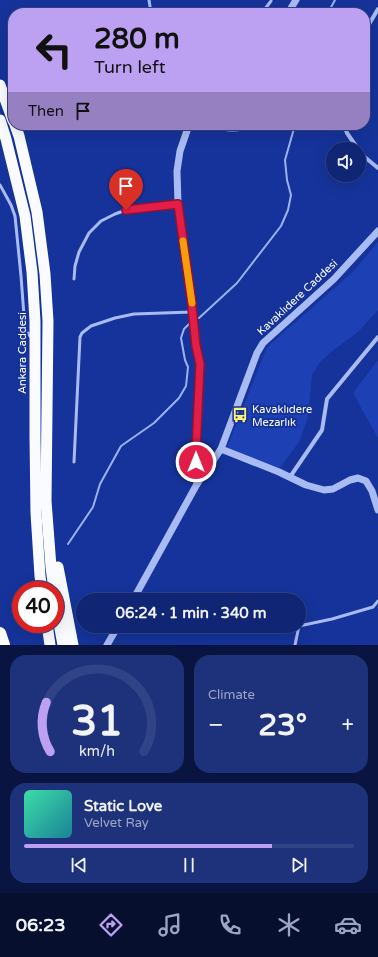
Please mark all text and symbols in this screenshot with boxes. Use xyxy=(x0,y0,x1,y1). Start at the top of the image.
text: 280 m xyxy=(94,22,180,56)
icon: left xyxy=(28,24,80,76)
text: Turn left xyxy=(94,56,166,78)
icon: arrive xyxy=(72,100,94,122)
text: Then xyxy=(28,102,64,120)
map controls xyxy=(326,142,366,182)
button: sound xyxy=(326,142,366,182)
pin xyxy=(109,169,143,210)
icon: arrive xyxy=(115,175,137,197)
street label: Kavaklıdere Caddesi xyxy=(254,257,340,338)
street label: Ankara Caddesi xyxy=(16,312,29,394)
place label: Kavaklıdere Mezarlık xyxy=(252,403,312,429)
bus stop icon: Kavaklıdere Mezarlık xyxy=(231,406,249,424)
position arrow xyxy=(175,441,217,483)
speed limit sign: 40 xyxy=(12,581,64,633)
text: 06:24 · 1 min · 340 m xyxy=(116,604,266,622)
text: Climate xyxy=(208,687,255,703)
text: 31 xyxy=(71,697,123,747)
text: 23° xyxy=(258,707,307,744)
text: − xyxy=(208,712,224,738)
text: + xyxy=(342,712,354,738)
text: km/h xyxy=(79,743,115,760)
text: Static Love xyxy=(84,797,162,815)
text: Velvet Ray xyxy=(84,815,149,831)
icon: previous xyxy=(68,854,90,876)
icon: pause xyxy=(178,854,200,876)
icon: next xyxy=(288,854,310,876)
icon: directions xyxy=(97,911,125,939)
icon: music xyxy=(156,911,184,939)
icon: phone xyxy=(216,911,244,939)
icon: climate xyxy=(275,911,303,939)
icon: car xyxy=(334,911,362,939)
text: 06:23 xyxy=(16,914,66,936)

